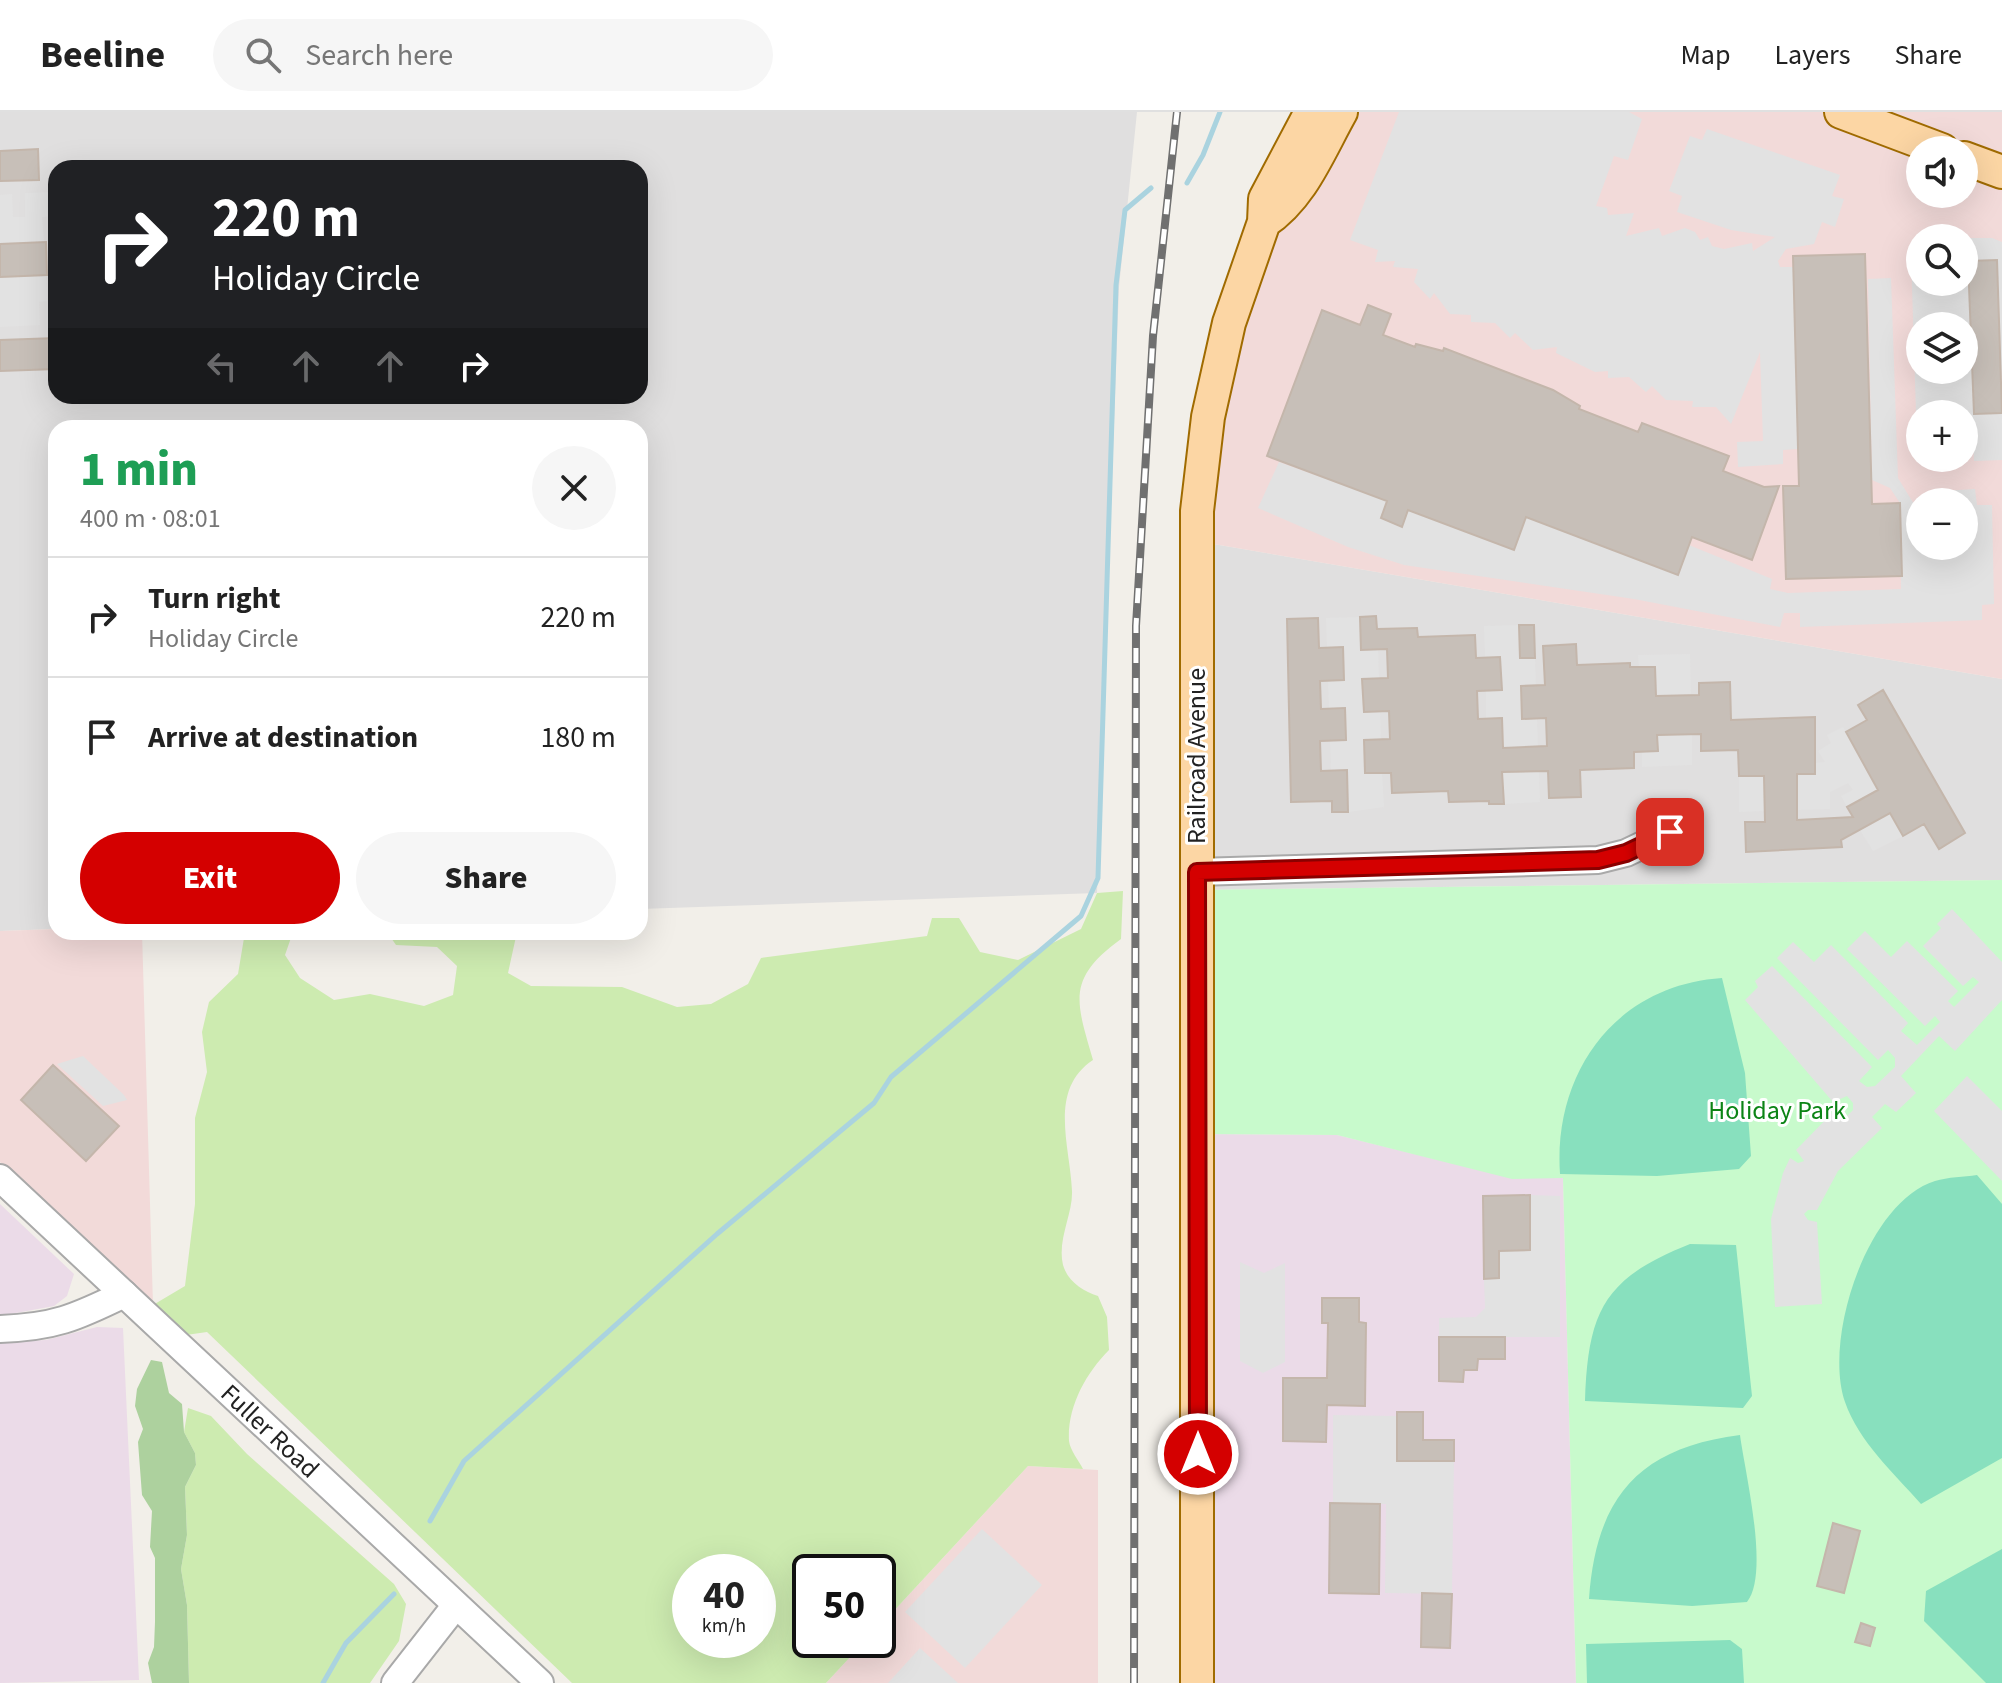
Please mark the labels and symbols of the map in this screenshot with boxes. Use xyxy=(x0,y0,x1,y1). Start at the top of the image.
street label: Railroad Avenue xyxy=(1178,668,1215,844)
pin xyxy=(1636,798,1704,866)
park label: Holiday Park xyxy=(1708,1092,1846,1129)
street label: Fuller Road xyxy=(212,1376,327,1487)
position arrow xyxy=(1156,1412,1240,1496)
speed limit sign: 50 xyxy=(792,1554,896,1658)

